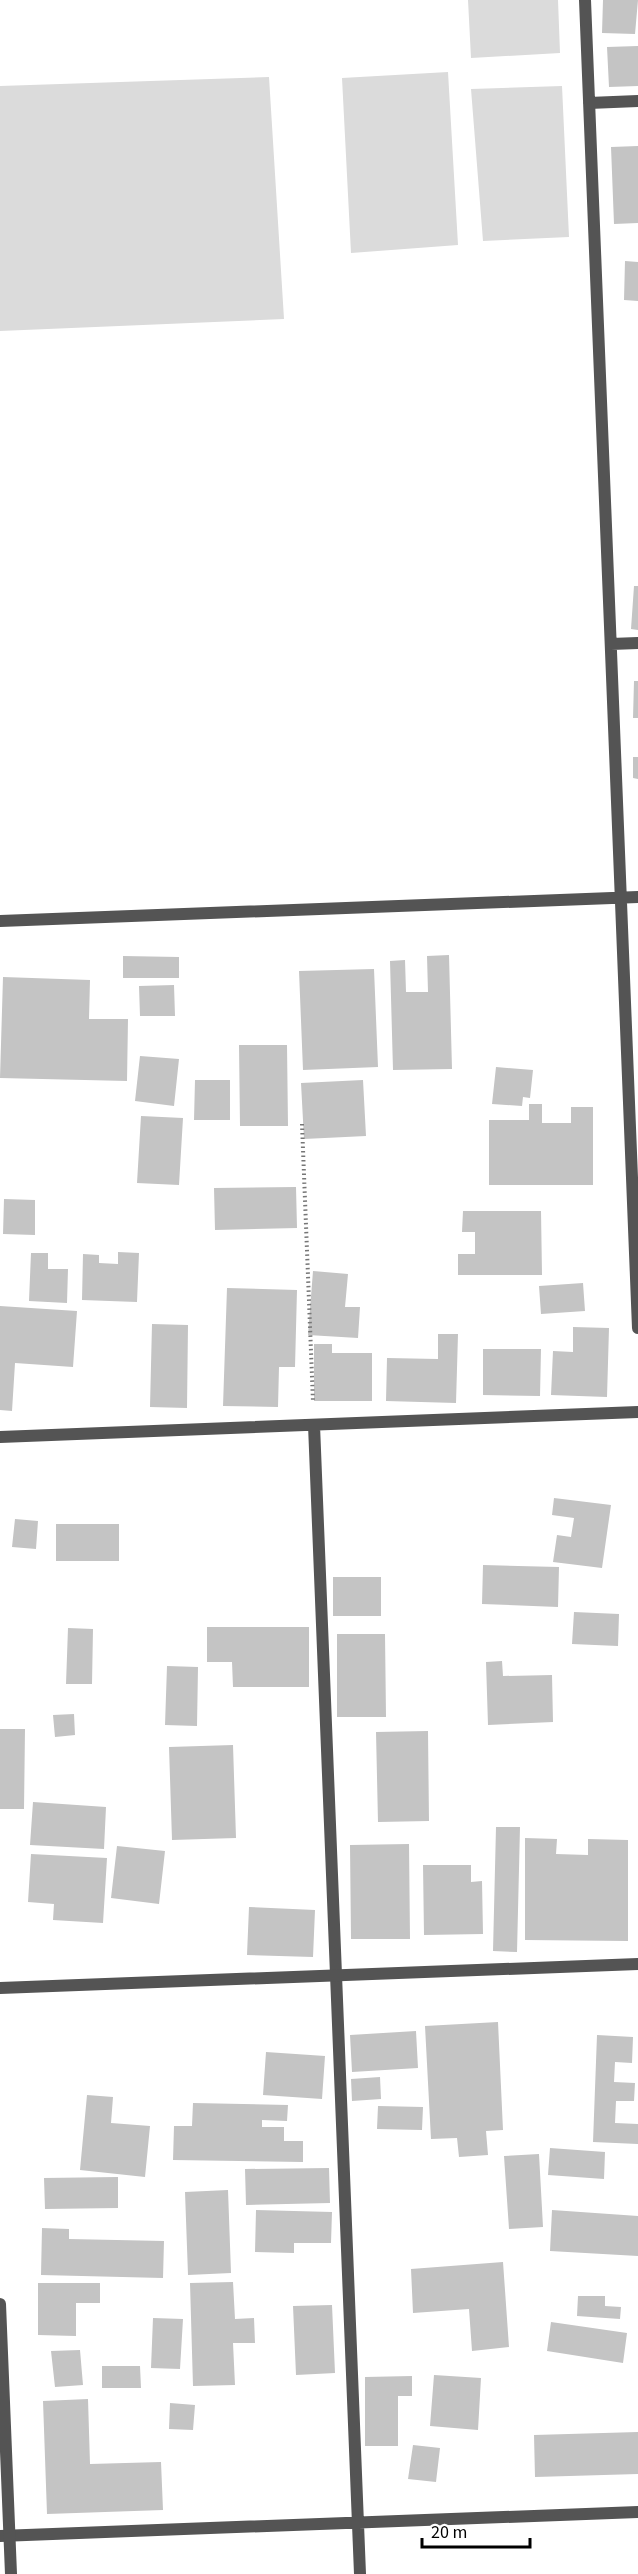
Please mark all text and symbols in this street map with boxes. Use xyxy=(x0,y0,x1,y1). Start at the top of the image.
scale bar xyxy=(422,2511,530,2549)
text: 20 m xyxy=(431,2520,467,2545)

